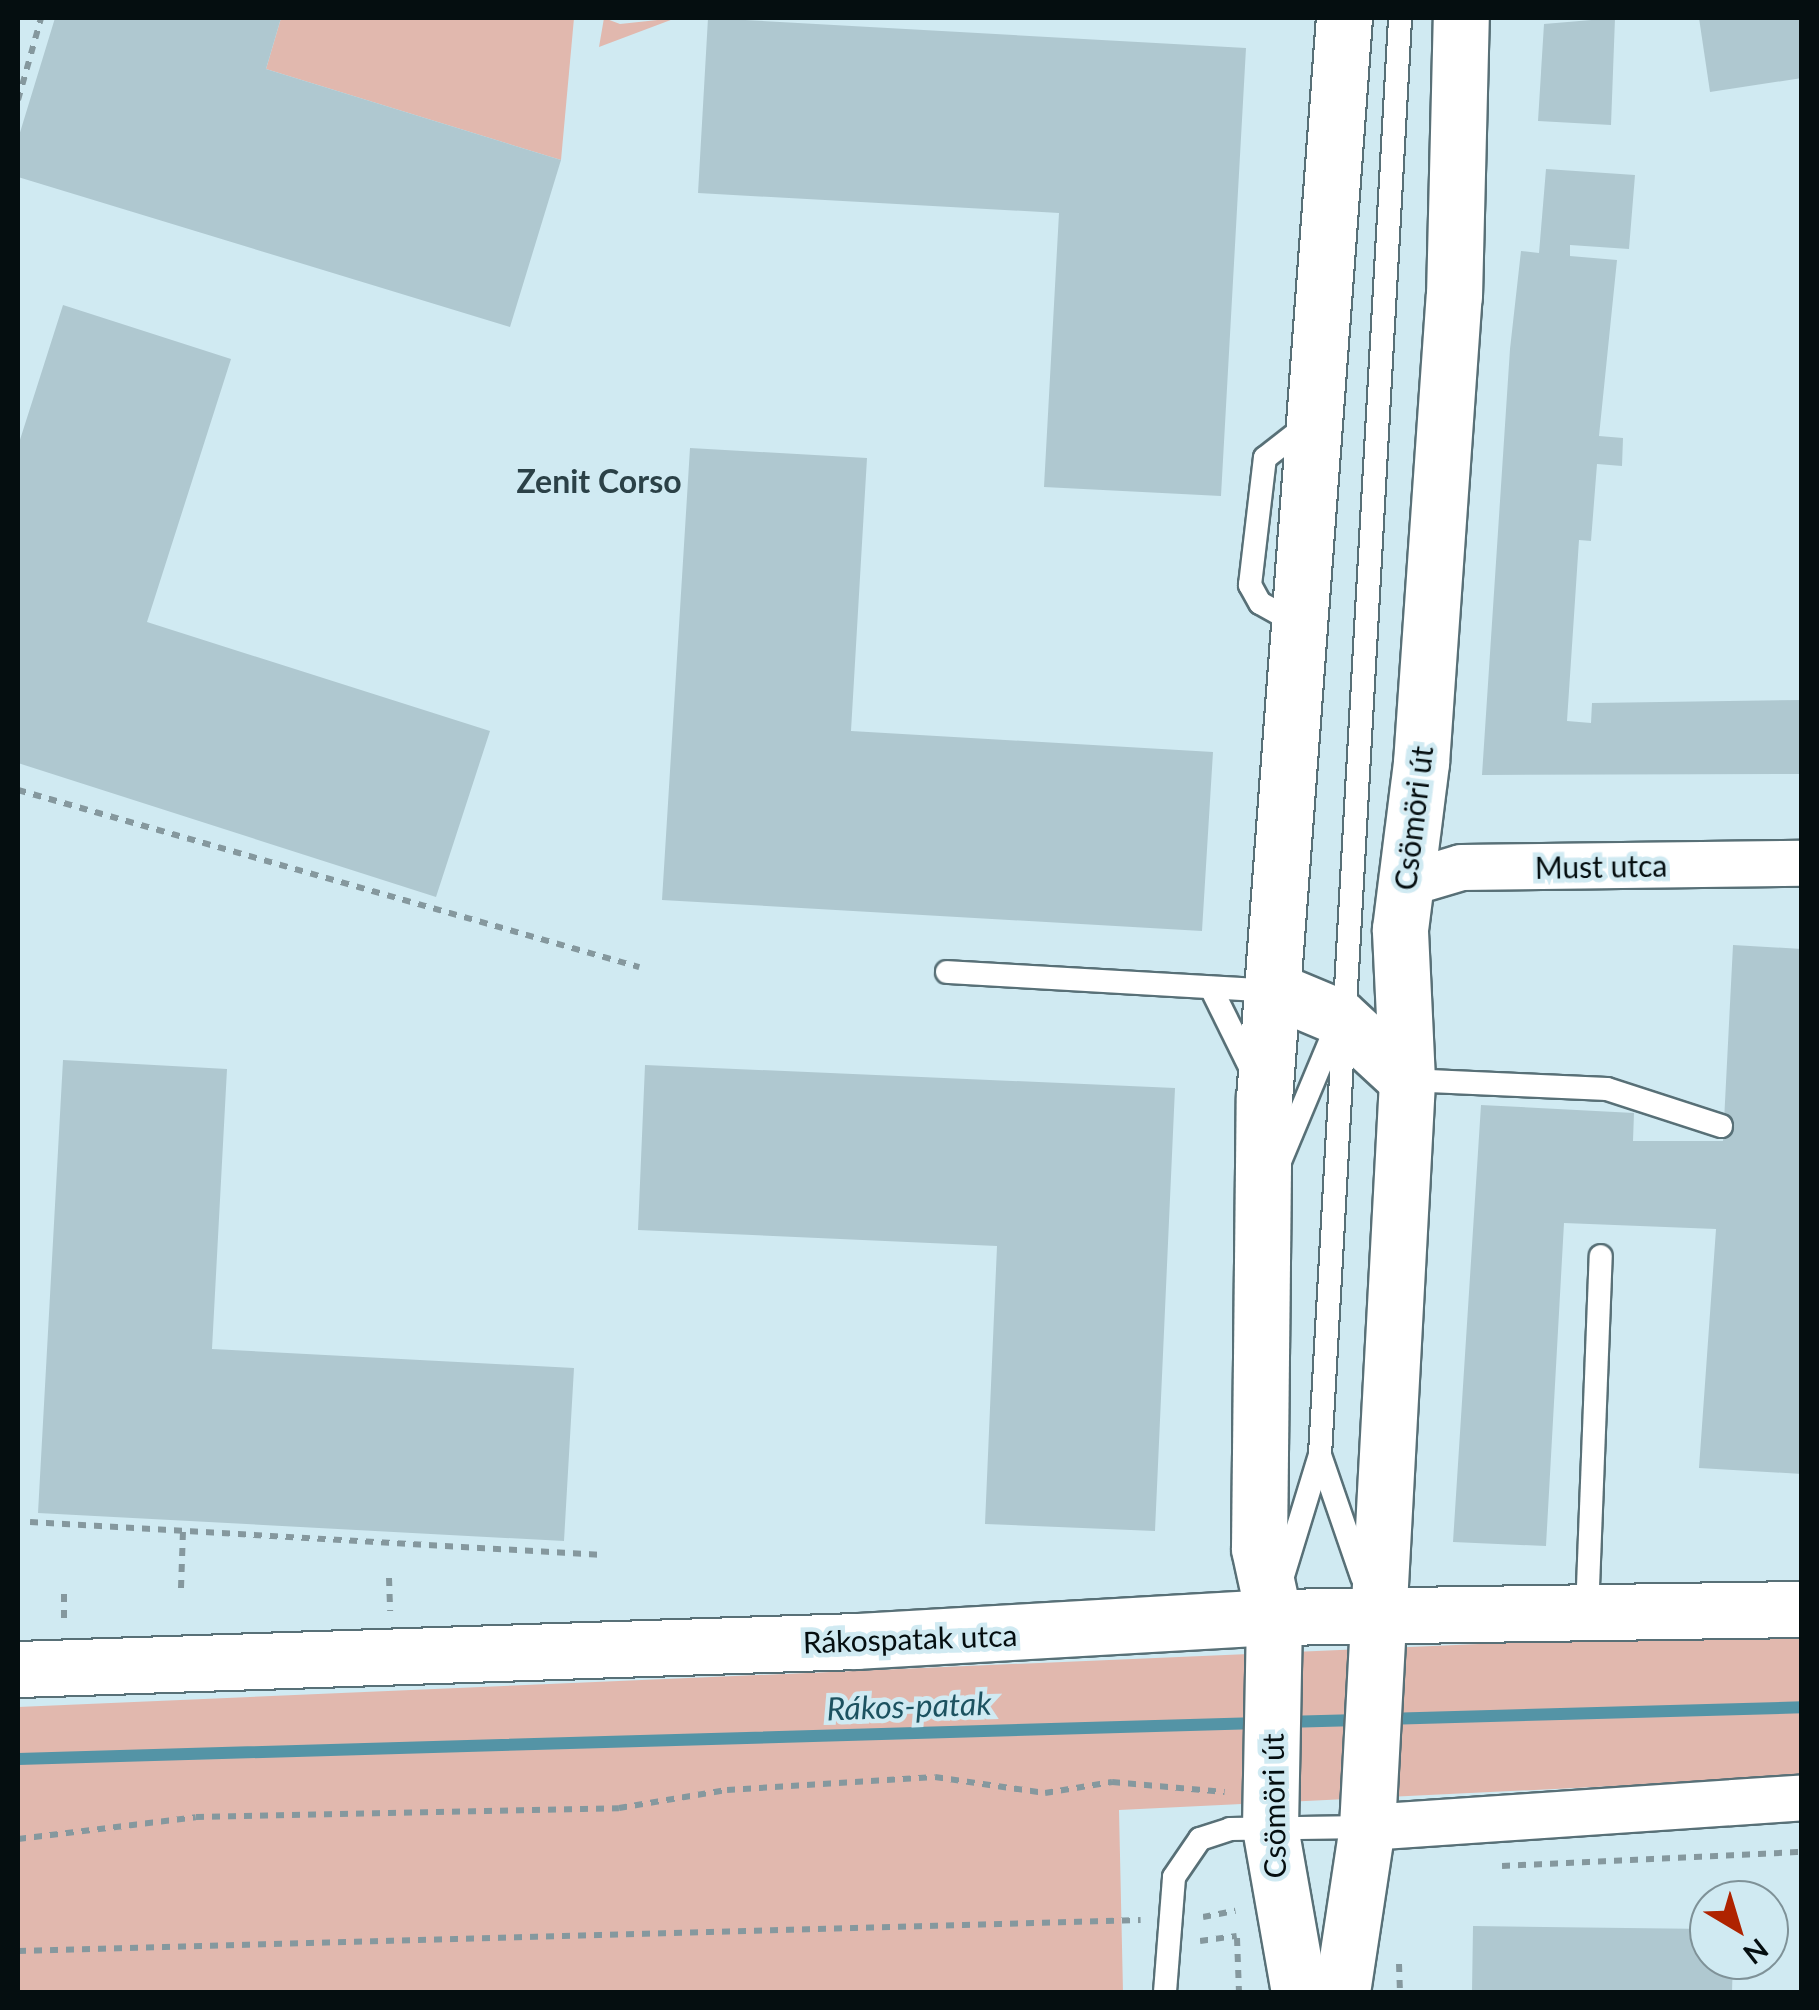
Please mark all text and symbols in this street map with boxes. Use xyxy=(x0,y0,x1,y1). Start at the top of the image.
district label: Zenit Corso xyxy=(516,462,682,500)
street label: Csömöri út xyxy=(1386,744,1440,892)
street label: Must utca xyxy=(1535,847,1667,885)
street label: Rákospatak utca xyxy=(802,1616,1018,1660)
water label: Rákos-patak xyxy=(826,1684,992,1728)
street label: Csömöri út xyxy=(1254,1733,1292,1879)
north arrow xyxy=(1689,1880,1789,1980)
text: N xyxy=(1737,1932,1775,1972)

